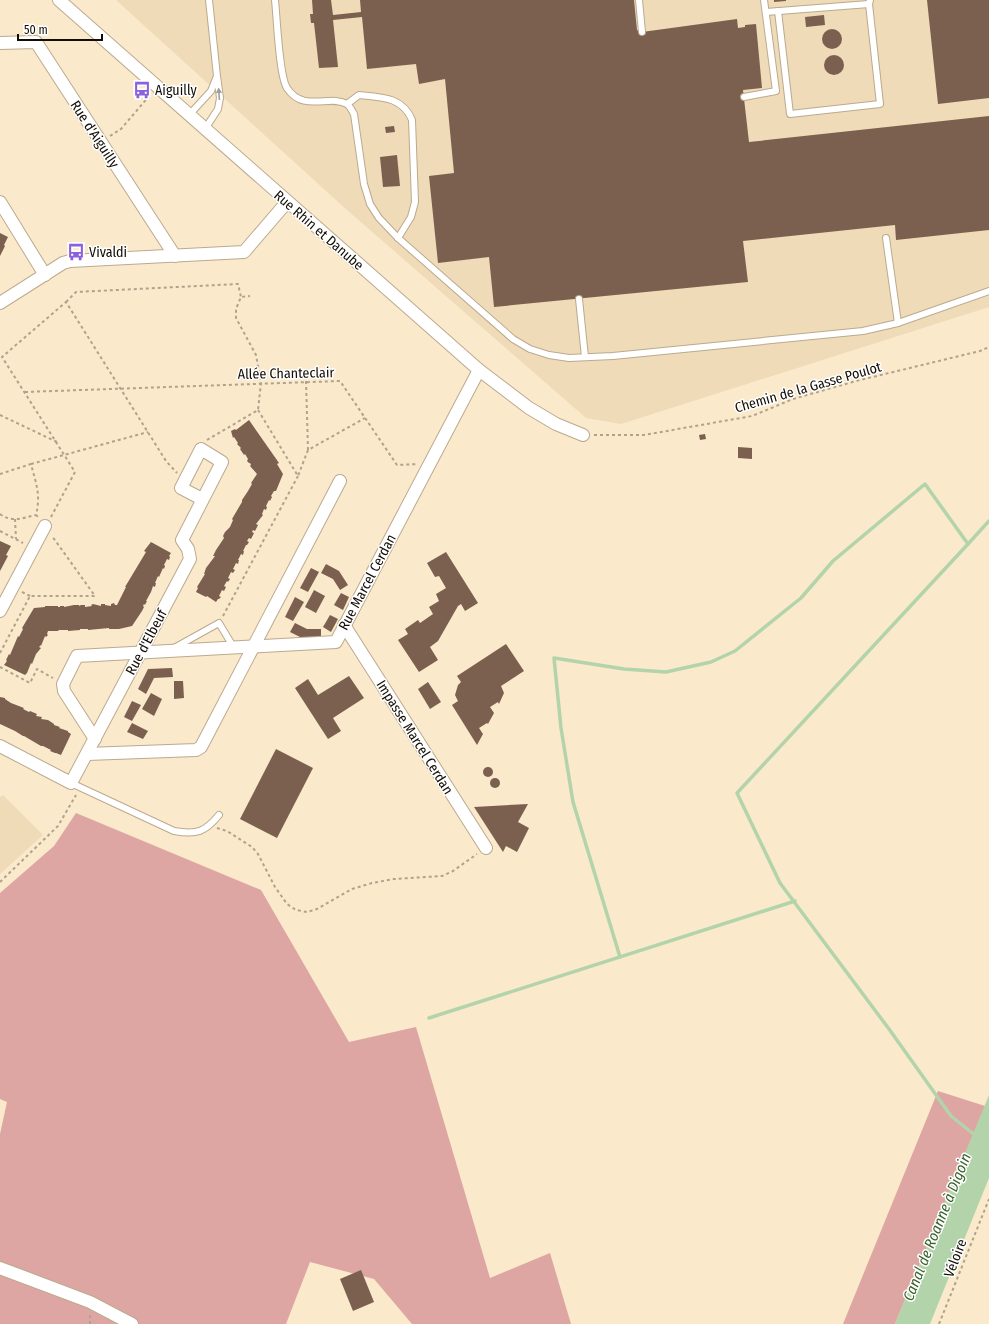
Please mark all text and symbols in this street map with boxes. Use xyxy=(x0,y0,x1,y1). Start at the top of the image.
scale bar xyxy=(18,16,102,42)
text: 50 m xyxy=(24,23,48,37)
bus stop icon: Aiguilly xyxy=(132,80,152,100)
place label: Aiguilly xyxy=(155,82,197,99)
one-way arrow xyxy=(215,88,222,100)
street label: Rue d'Aiguilly xyxy=(67,97,123,172)
street label: Rue Rhin et Danube xyxy=(270,187,367,274)
bus stop icon: Vivaldi xyxy=(66,242,86,262)
place label: Vivaldi xyxy=(89,244,127,261)
street label: Chemin de la Gasse Poulot xyxy=(733,358,884,417)
street label: Allée Chanteclair xyxy=(238,364,335,383)
street label: Rue Marcel Cerdan xyxy=(335,531,400,633)
street label: Rue d'Elbeuf xyxy=(122,605,172,678)
street label: Impasse Marcel Cerdan xyxy=(373,677,457,798)
water label: Canal de Roanne à Digoin xyxy=(899,1151,975,1303)
street label: Véloire xyxy=(940,1237,971,1280)

